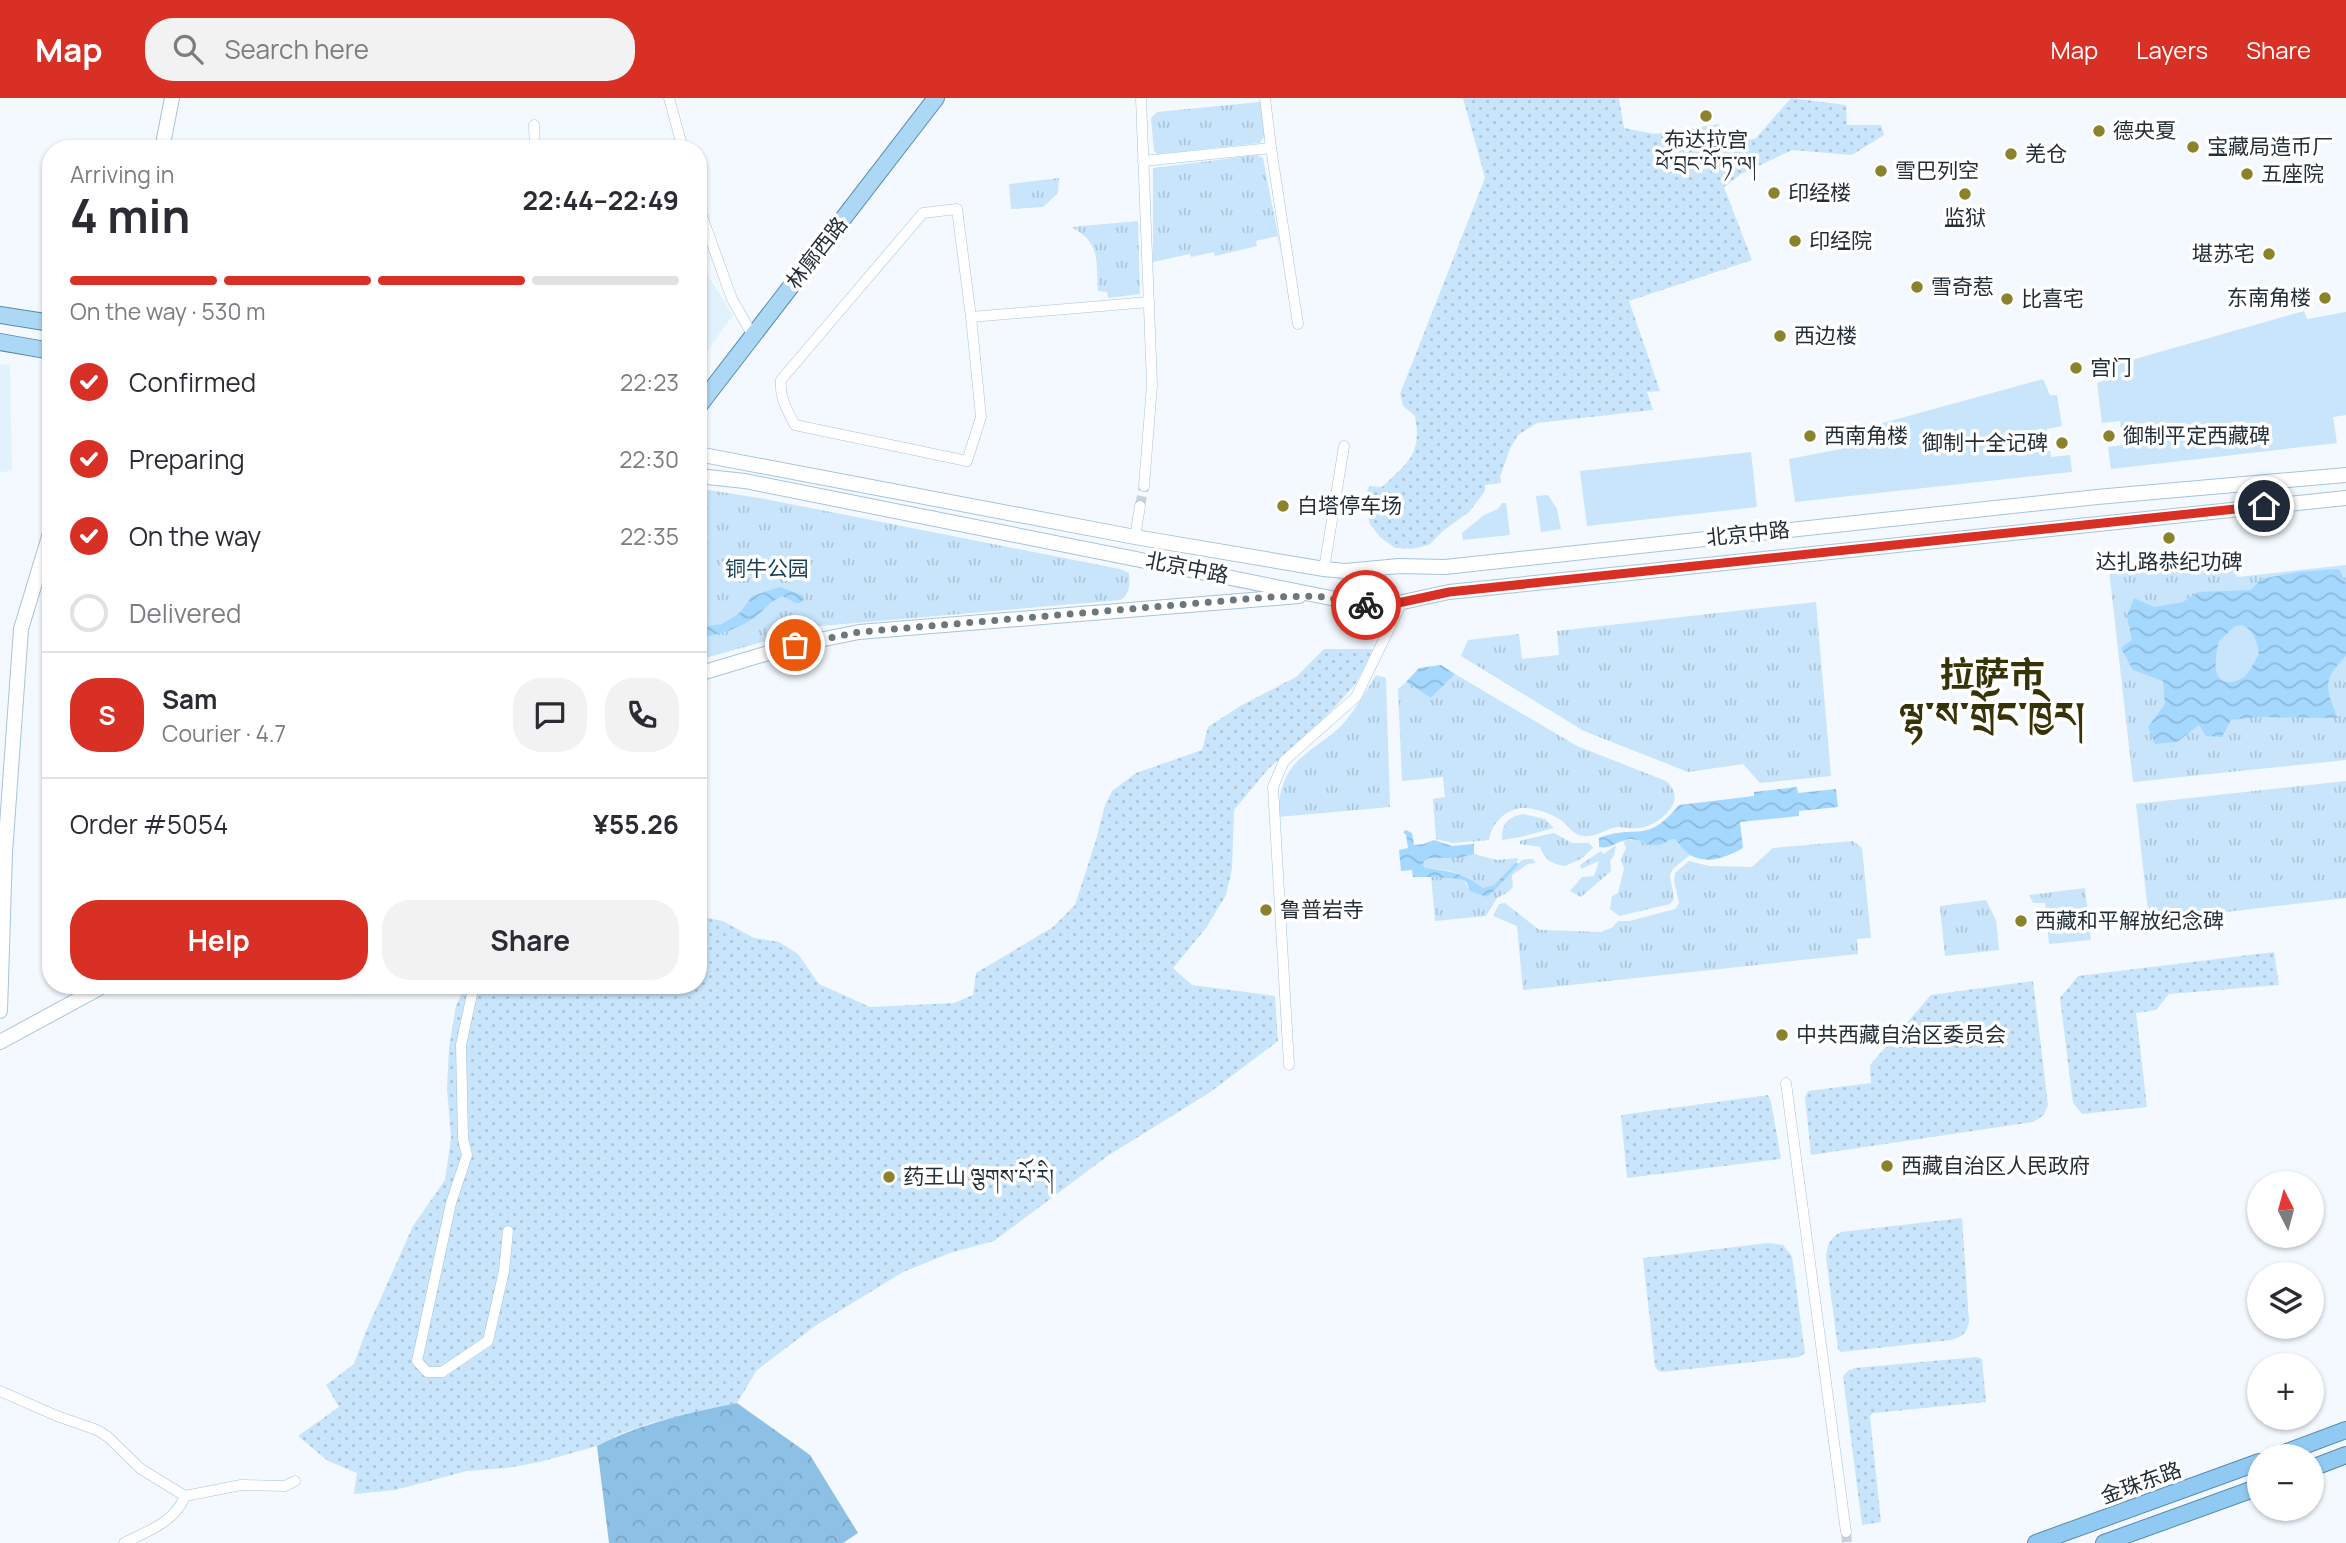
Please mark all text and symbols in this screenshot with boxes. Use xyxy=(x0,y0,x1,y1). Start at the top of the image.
search box xyxy=(145,18,635,81)
text: Map xyxy=(35,27,103,72)
icon: search xyxy=(169,30,207,68)
text: Search here xyxy=(225,31,369,67)
text: Map xyxy=(2051,33,2098,66)
text: Layers xyxy=(2136,33,2208,66)
text: Share xyxy=(2246,33,2311,66)
marker: 布达拉宫 ཕོ་བྲང་པོ་ཏ་ལ། xyxy=(1698,108,1714,124)
place label: 德央夏 xyxy=(2113,116,2176,144)
marker: 德央夏 xyxy=(2091,123,2107,139)
place label: 布达拉宫 ཕོ་བྲང་པོ་ཏ་ལ། xyxy=(1655,125,1756,182)
place label: 宝藏局造币厂 xyxy=(2207,132,2333,160)
place label: 羌仓 xyxy=(2025,139,2067,167)
marker: 宝藏局造币厂 xyxy=(2185,139,2201,155)
marker: 羌仓 xyxy=(2003,146,2019,162)
place label: 雪巴列空 xyxy=(1895,156,1979,184)
text: Arriving in xyxy=(70,158,175,190)
place label: 五座院 xyxy=(2261,159,2324,187)
marker: 雪巴列空 xyxy=(1873,163,1889,179)
marker: 五座院 xyxy=(2239,166,2255,182)
place label: 印经楼 xyxy=(1788,178,1851,206)
text: 22:44–22:49 xyxy=(523,182,679,218)
text: 4 min xyxy=(70,184,190,247)
marker: 印经楼 xyxy=(1766,185,1782,201)
marker: 监狱 xyxy=(1957,186,1973,202)
place label: 监狱 xyxy=(1944,203,1986,231)
street label: 林廓西路 xyxy=(779,211,853,294)
place label: 印经院 xyxy=(1809,226,1872,254)
marker: 印经院 xyxy=(1787,233,1803,249)
place label: 堪苏宅 xyxy=(2192,239,2255,267)
marker: 堪苏宅 xyxy=(2261,246,2277,262)
place label: 雪奇惹 xyxy=(1931,272,1994,300)
marker: 雪奇惹 xyxy=(1909,279,1925,295)
place label: 东南角楼 xyxy=(2227,283,2311,311)
place label: 比喜宅 xyxy=(2021,284,2084,312)
marker: 东南角楼 xyxy=(2317,290,2333,306)
marker: 比喜宅 xyxy=(1999,291,2015,307)
text: On the way · 530 m xyxy=(70,295,266,327)
place label: 西边楼 xyxy=(1794,321,1857,349)
marker: 西边楼 xyxy=(1772,328,1788,344)
place label: 宫门 xyxy=(2090,353,2132,381)
marker: 宫门 xyxy=(2068,360,2084,376)
icon: check xyxy=(70,363,108,401)
text: Confirmed xyxy=(129,364,256,400)
text: 22:23 xyxy=(620,366,679,398)
place label: 西南角楼 xyxy=(1824,421,1908,449)
place label: 御制平定西藏碑 xyxy=(2123,421,2270,449)
marker: 西南角楼 xyxy=(1802,428,1818,444)
place label: 御制十全记碑 xyxy=(1922,428,2048,456)
marker: 御制平定西藏碑 xyxy=(2101,428,2117,444)
marker: 御制十全记碑 xyxy=(2054,435,2070,451)
icon: check xyxy=(70,440,108,478)
text: Preparing xyxy=(129,441,245,477)
text: 22:30 xyxy=(619,443,679,475)
pin xyxy=(2234,476,2294,536)
icon: home xyxy=(2245,487,2283,525)
place label: 白塔停车场 xyxy=(1297,491,1402,519)
marker: 白塔停车场 xyxy=(1275,498,1291,514)
street label: 北京中路 xyxy=(1705,515,1791,551)
icon: check xyxy=(70,517,108,555)
text: On the way xyxy=(129,518,261,554)
text: 22:35 xyxy=(620,520,679,552)
marker: 达扎路恭纪功碑 xyxy=(2161,530,2177,546)
street label: 北京中路 xyxy=(1143,545,1231,589)
place label: 达扎路恭纪功碑 xyxy=(2096,547,2243,575)
park label: 铜牛公园 xyxy=(725,554,809,582)
courier xyxy=(1331,570,1401,640)
icon: bike xyxy=(1347,586,1385,624)
text: Delivered xyxy=(129,595,241,631)
pin xyxy=(765,615,825,675)
icon: bag xyxy=(776,626,814,664)
district label: 拉萨市 ལྷ་ས་གྲོང་ཁྱེར། xyxy=(1899,650,2085,746)
button: chat xyxy=(513,678,587,752)
button: phone xyxy=(605,678,679,752)
text: Sam xyxy=(162,681,217,717)
text: S xyxy=(98,697,116,733)
text: Courier · 4.7 xyxy=(162,717,286,749)
text: Order #5054 xyxy=(70,806,228,842)
text: ¥55.26 xyxy=(593,806,679,842)
place label: 鲁普岩寺 xyxy=(1280,895,1364,923)
button: Help xyxy=(70,900,368,980)
button: Share xyxy=(382,900,679,980)
marker: 鲁普岩寺 xyxy=(1258,902,1274,918)
place label: 西藏和平解放纪念碑 xyxy=(2035,906,2224,934)
marker: 西藏和平解放纪念碑 xyxy=(2013,913,2029,929)
place label: 中共西藏自治区委员会 xyxy=(1796,1020,2006,1048)
marker: 中共西藏自治区委员会 xyxy=(1774,1027,1790,1043)
place label: 西藏自治区人民政府 xyxy=(1901,1151,2090,1179)
place label: 药王山 ལྕགས་པོ་རི། xyxy=(903,1158,1054,1194)
marker: 西藏自治区人民政府 xyxy=(1879,1158,1895,1174)
marker: 药王山 ལྕགས་པོ་རི། xyxy=(881,1169,897,1185)
north arrow xyxy=(2247,1171,2324,1248)
map controls xyxy=(2247,1171,2324,1521)
button: layers xyxy=(2247,1262,2324,1339)
button: + xyxy=(2247,1353,2324,1430)
button: − xyxy=(2247,1444,2324,1521)
street label: 金珠东路 xyxy=(2096,1455,2185,1510)

